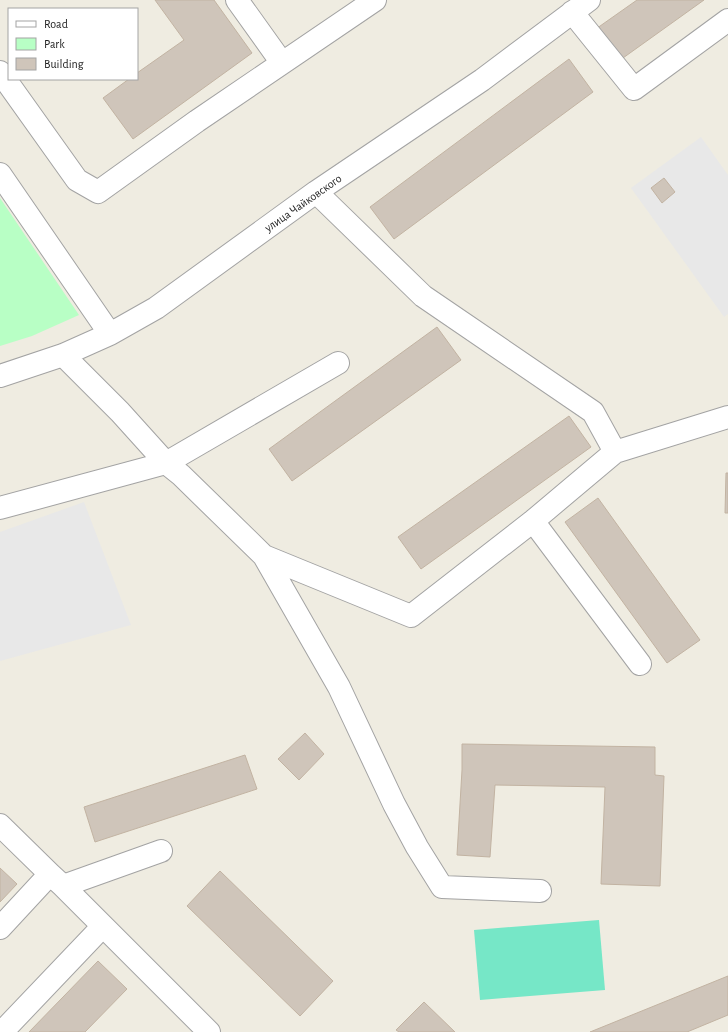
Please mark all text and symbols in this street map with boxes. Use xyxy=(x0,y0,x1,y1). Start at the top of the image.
legend xyxy=(8,8,138,80)
text: Road xyxy=(44,18,68,30)
text: Park xyxy=(44,38,65,50)
text: Building xyxy=(44,58,84,70)
street label: улица Чайковского xyxy=(261,172,344,235)

